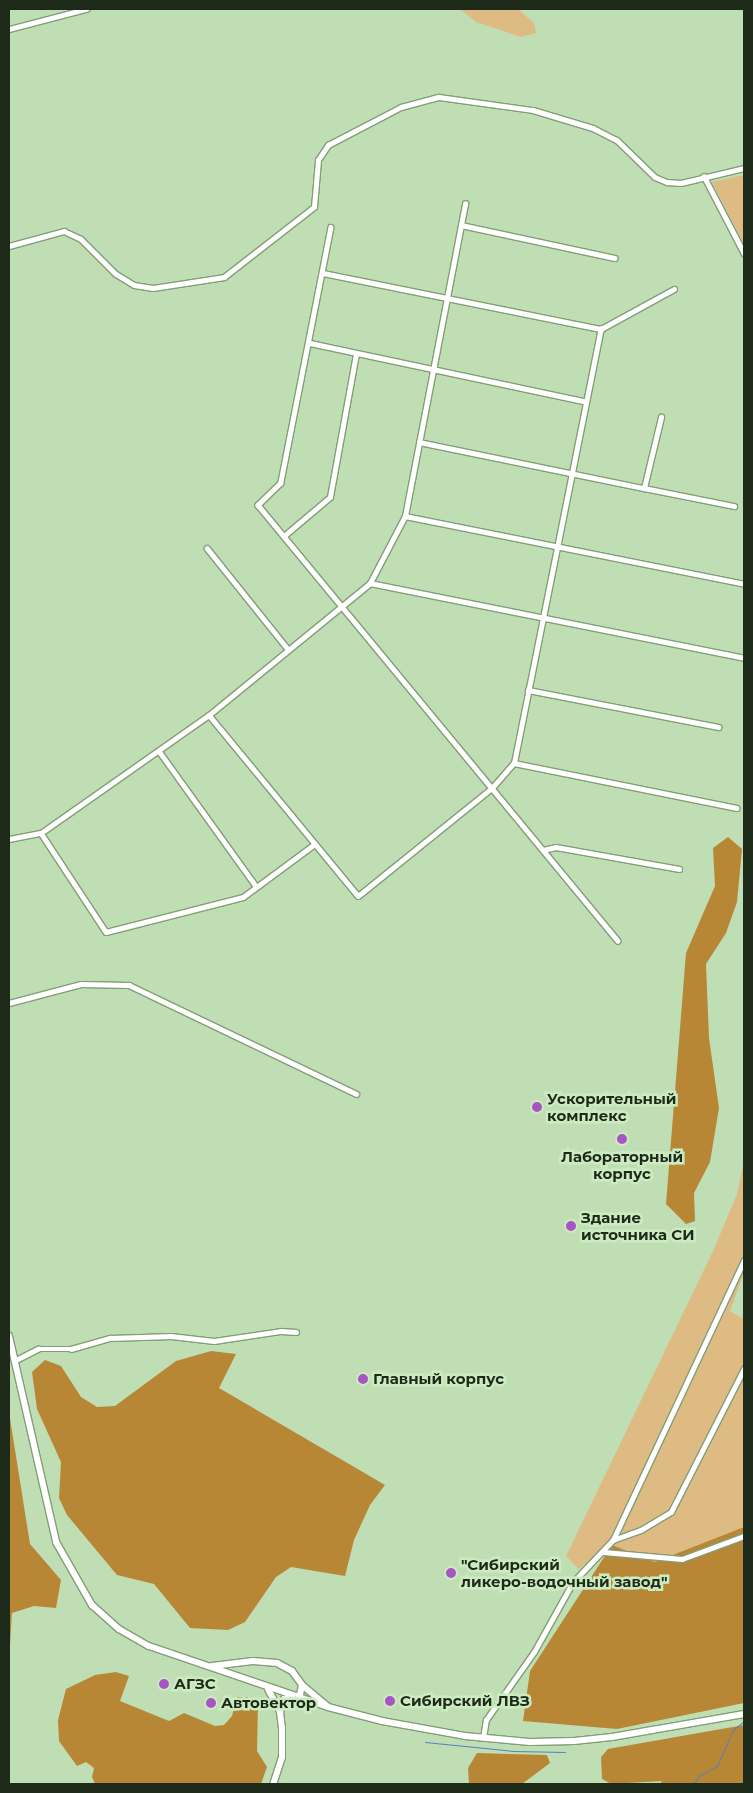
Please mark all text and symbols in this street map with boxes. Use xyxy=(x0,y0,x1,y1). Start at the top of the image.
place label: Ускорительный комплекс xyxy=(547,1089,676,1124)
marker: Ускорительный комплекс xyxy=(531,1101,543,1113)
marker: Лабораторный корпус xyxy=(616,1133,628,1145)
place label: Лабораторный корпус xyxy=(561,1147,683,1182)
place label: Здание источника СИ xyxy=(581,1208,695,1243)
marker: Здание источника СИ xyxy=(565,1220,577,1232)
place label: Главный корпус xyxy=(373,1370,504,1388)
marker: Главный корпус xyxy=(357,1373,369,1385)
place label: "Сибирский ликеро-водочный завод" xyxy=(461,1555,667,1590)
marker: "Сибирский ликеро-водочный завод" xyxy=(445,1567,457,1579)
place label: АГЗС xyxy=(174,1675,216,1693)
marker: АГЗС xyxy=(158,1678,170,1690)
place label: Сибирский ЛВЗ xyxy=(400,1692,530,1710)
place label: Автовектор xyxy=(221,1694,316,1712)
marker: Сибирский ЛВЗ xyxy=(384,1695,396,1707)
marker: Автовектор xyxy=(205,1697,217,1709)

